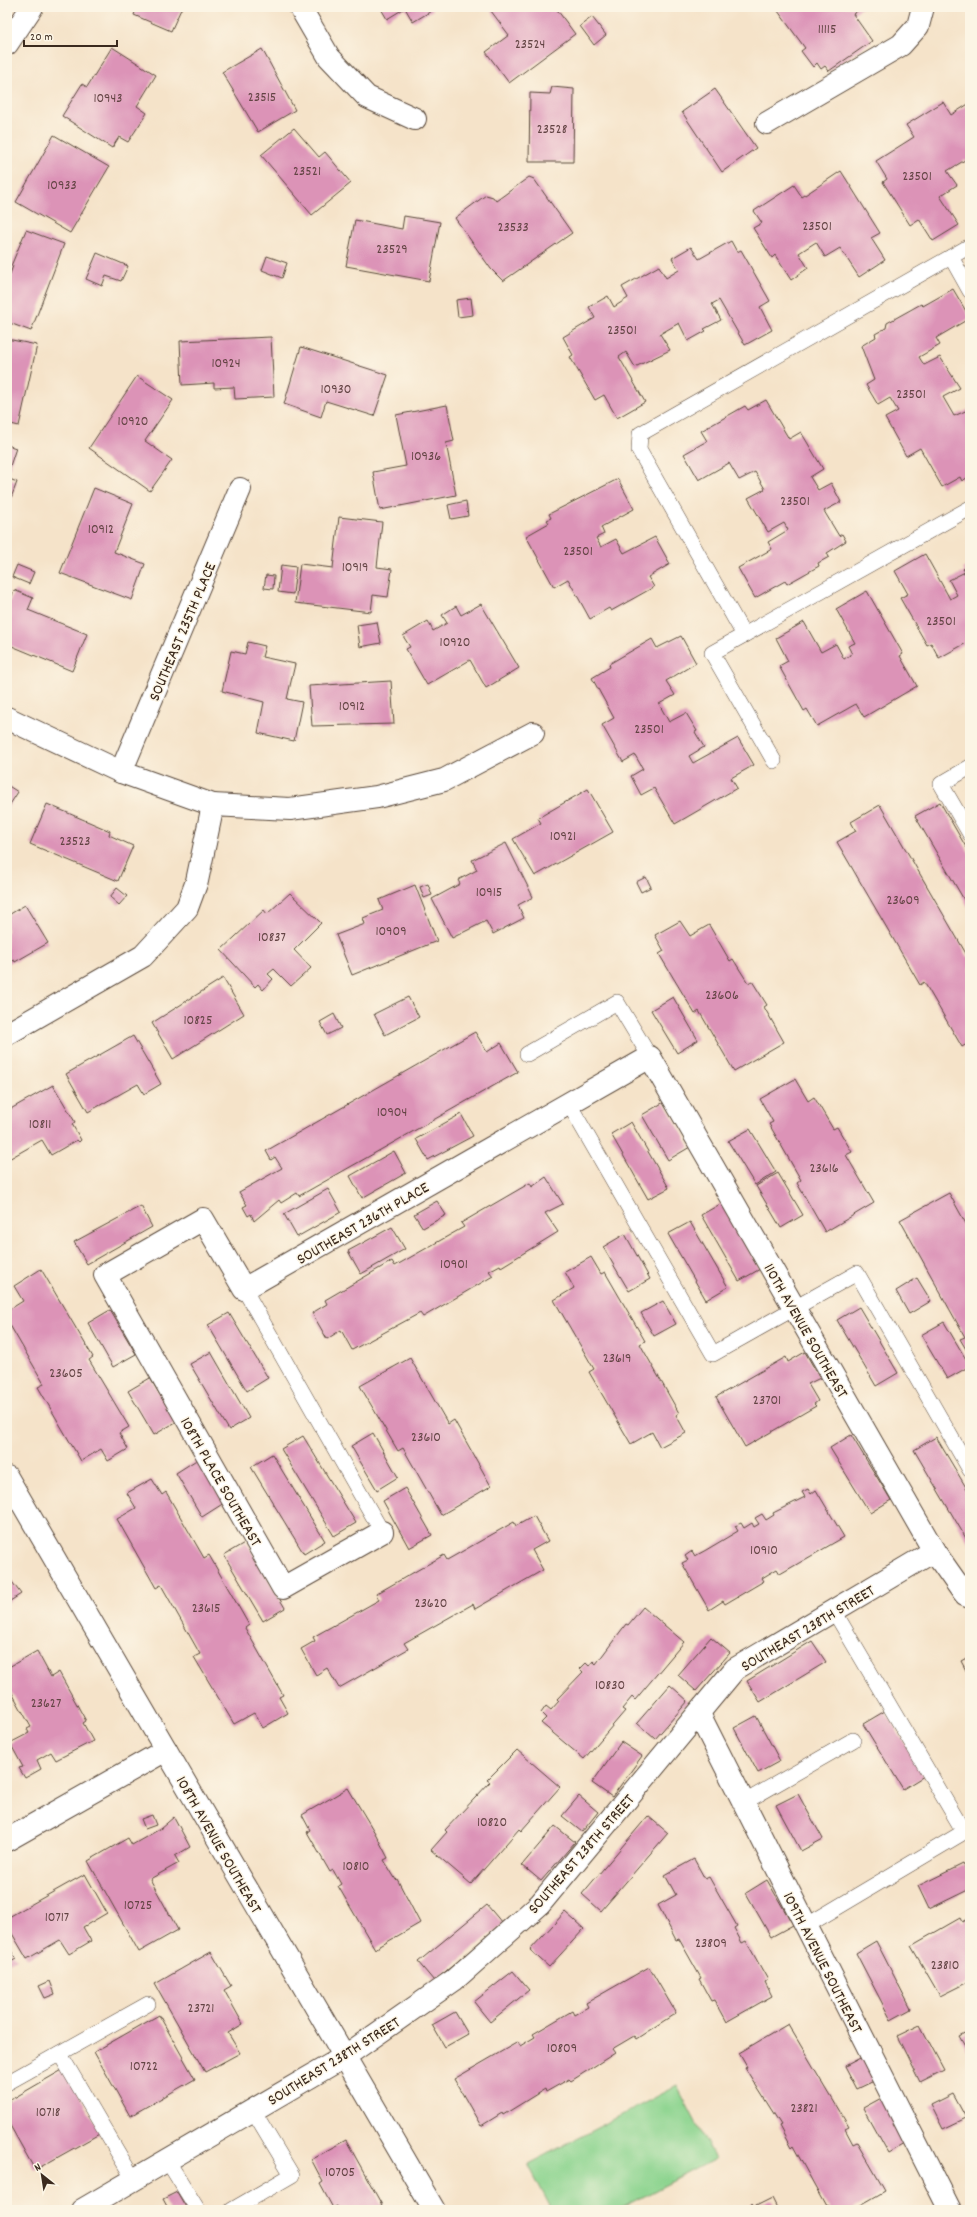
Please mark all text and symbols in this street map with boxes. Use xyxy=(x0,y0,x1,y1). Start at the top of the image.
house number: 11115 xyxy=(818,20,836,40)
scale bar xyxy=(24,22,117,48)
text: 20 m xyxy=(30,29,53,46)
house number: 23524 xyxy=(515,35,545,55)
house number: 23515 xyxy=(248,88,276,108)
house number: 10943 xyxy=(93,89,123,109)
house number: 23528 xyxy=(537,120,568,140)
house number: 23521 xyxy=(293,162,321,182)
house number: 23501 xyxy=(902,167,932,187)
house number: 10933 xyxy=(47,176,77,196)
house number: 23501 xyxy=(802,217,832,237)
house number: 23533 xyxy=(497,218,529,238)
house number: 23529 xyxy=(376,240,408,260)
house number: 23501 xyxy=(607,321,637,341)
house number: 10924 xyxy=(211,354,241,374)
house number: 10930 xyxy=(321,380,351,400)
house number: 23501 xyxy=(896,385,926,405)
house number: 10920 xyxy=(118,412,148,432)
house number: 10936 xyxy=(411,447,441,467)
house number: 23501 xyxy=(780,492,810,512)
house number: 10912 xyxy=(88,520,114,540)
house number: 23501 xyxy=(563,542,593,562)
street label: SOUTHEAST 235TH PLACE xyxy=(144,558,223,705)
house number: 10919 xyxy=(342,558,368,578)
house number: 23501 xyxy=(926,612,956,632)
house number: 10920 xyxy=(440,633,470,653)
house number: 10912 xyxy=(339,697,365,717)
house number: 23501 xyxy=(634,720,664,740)
house number: 10921 xyxy=(550,827,576,847)
house number: 23523 xyxy=(59,832,91,852)
house number: 10915 xyxy=(476,883,502,903)
house number: 23609 xyxy=(886,891,920,911)
house number: 10909 xyxy=(375,922,407,942)
house number: 10837 xyxy=(258,928,286,948)
house number: 23606 xyxy=(705,986,739,1006)
house number: 10825 xyxy=(184,1011,212,1031)
house number: 10904 xyxy=(377,1103,407,1123)
house number: 10811 xyxy=(29,1115,51,1135)
house number: 23616 xyxy=(809,1159,839,1179)
street label: SOUTHEAST 236TH PLACE xyxy=(293,1176,434,1272)
house number: 10901 xyxy=(440,1255,468,1275)
street label: 110TH AVENUE SOUTHEAST xyxy=(757,1260,853,1403)
house number: 23619 xyxy=(603,1349,631,1369)
house number: 23605 xyxy=(49,1364,83,1384)
house number: 23701 xyxy=(753,1391,781,1411)
street label: 108TH PLACE SOUTHEAST xyxy=(173,1413,267,1552)
house number: 23610 xyxy=(411,1428,441,1448)
house number: 10910 xyxy=(750,1541,778,1561)
street label: SOUTHEAST 238TH STREET xyxy=(737,1580,880,1678)
house number: 23620 xyxy=(415,1594,447,1614)
house number: 23615 xyxy=(192,1599,220,1619)
house number: 10830 xyxy=(595,1676,625,1696)
house number: 23627 xyxy=(31,1694,61,1714)
street label: 108TH AVENUE SOUTHEAST xyxy=(169,1772,267,1919)
street label: SOUTHEAST 238TH STREET xyxy=(523,1789,641,1920)
house number: 10820 xyxy=(477,1813,507,1833)
house number: 10810 xyxy=(342,1857,370,1877)
street label: 109TH AVENUE SOUTHEAST xyxy=(776,1888,868,2038)
house number: 10725 xyxy=(124,1896,152,1916)
house number: 10717 xyxy=(45,1908,69,1928)
house number: 23809 xyxy=(695,1934,727,1954)
house number: 23810 xyxy=(931,1956,959,1976)
house number: 23721 xyxy=(188,1999,214,2019)
street label: SOUTHEAST 238TH STREET xyxy=(264,2012,406,2112)
house number: 10809 xyxy=(547,2039,577,2059)
house number: 10722 xyxy=(130,2057,158,2077)
house number: 23821 xyxy=(790,2099,818,2119)
house number: 10718 xyxy=(36,2103,61,2123)
north arrow xyxy=(22,2155,62,2195)
text: N xyxy=(32,2160,45,2176)
house number: 10705 xyxy=(325,2163,355,2183)

